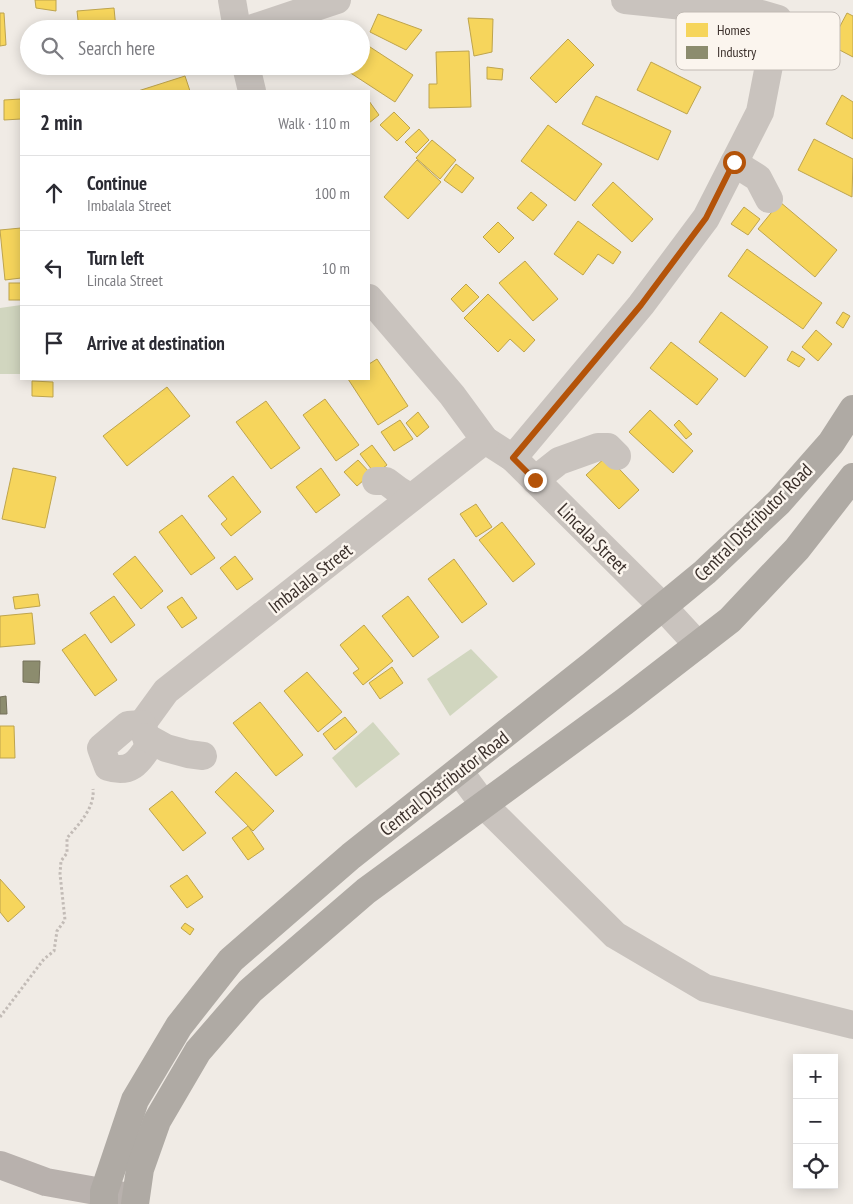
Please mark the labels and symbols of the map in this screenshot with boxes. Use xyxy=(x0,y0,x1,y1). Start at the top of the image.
legend xyxy=(676,12,840,70)
text: Homes xyxy=(717,21,750,39)
text: Industry xyxy=(717,43,757,61)
route start xyxy=(723,151,746,174)
street label: Central Distributor Road xyxy=(689,458,817,586)
route end xyxy=(524,469,547,492)
street label: Lincala Street xyxy=(553,498,634,579)
street label: Imbalala Street xyxy=(263,537,357,618)
street label: Central Distributor Road xyxy=(375,725,513,841)

